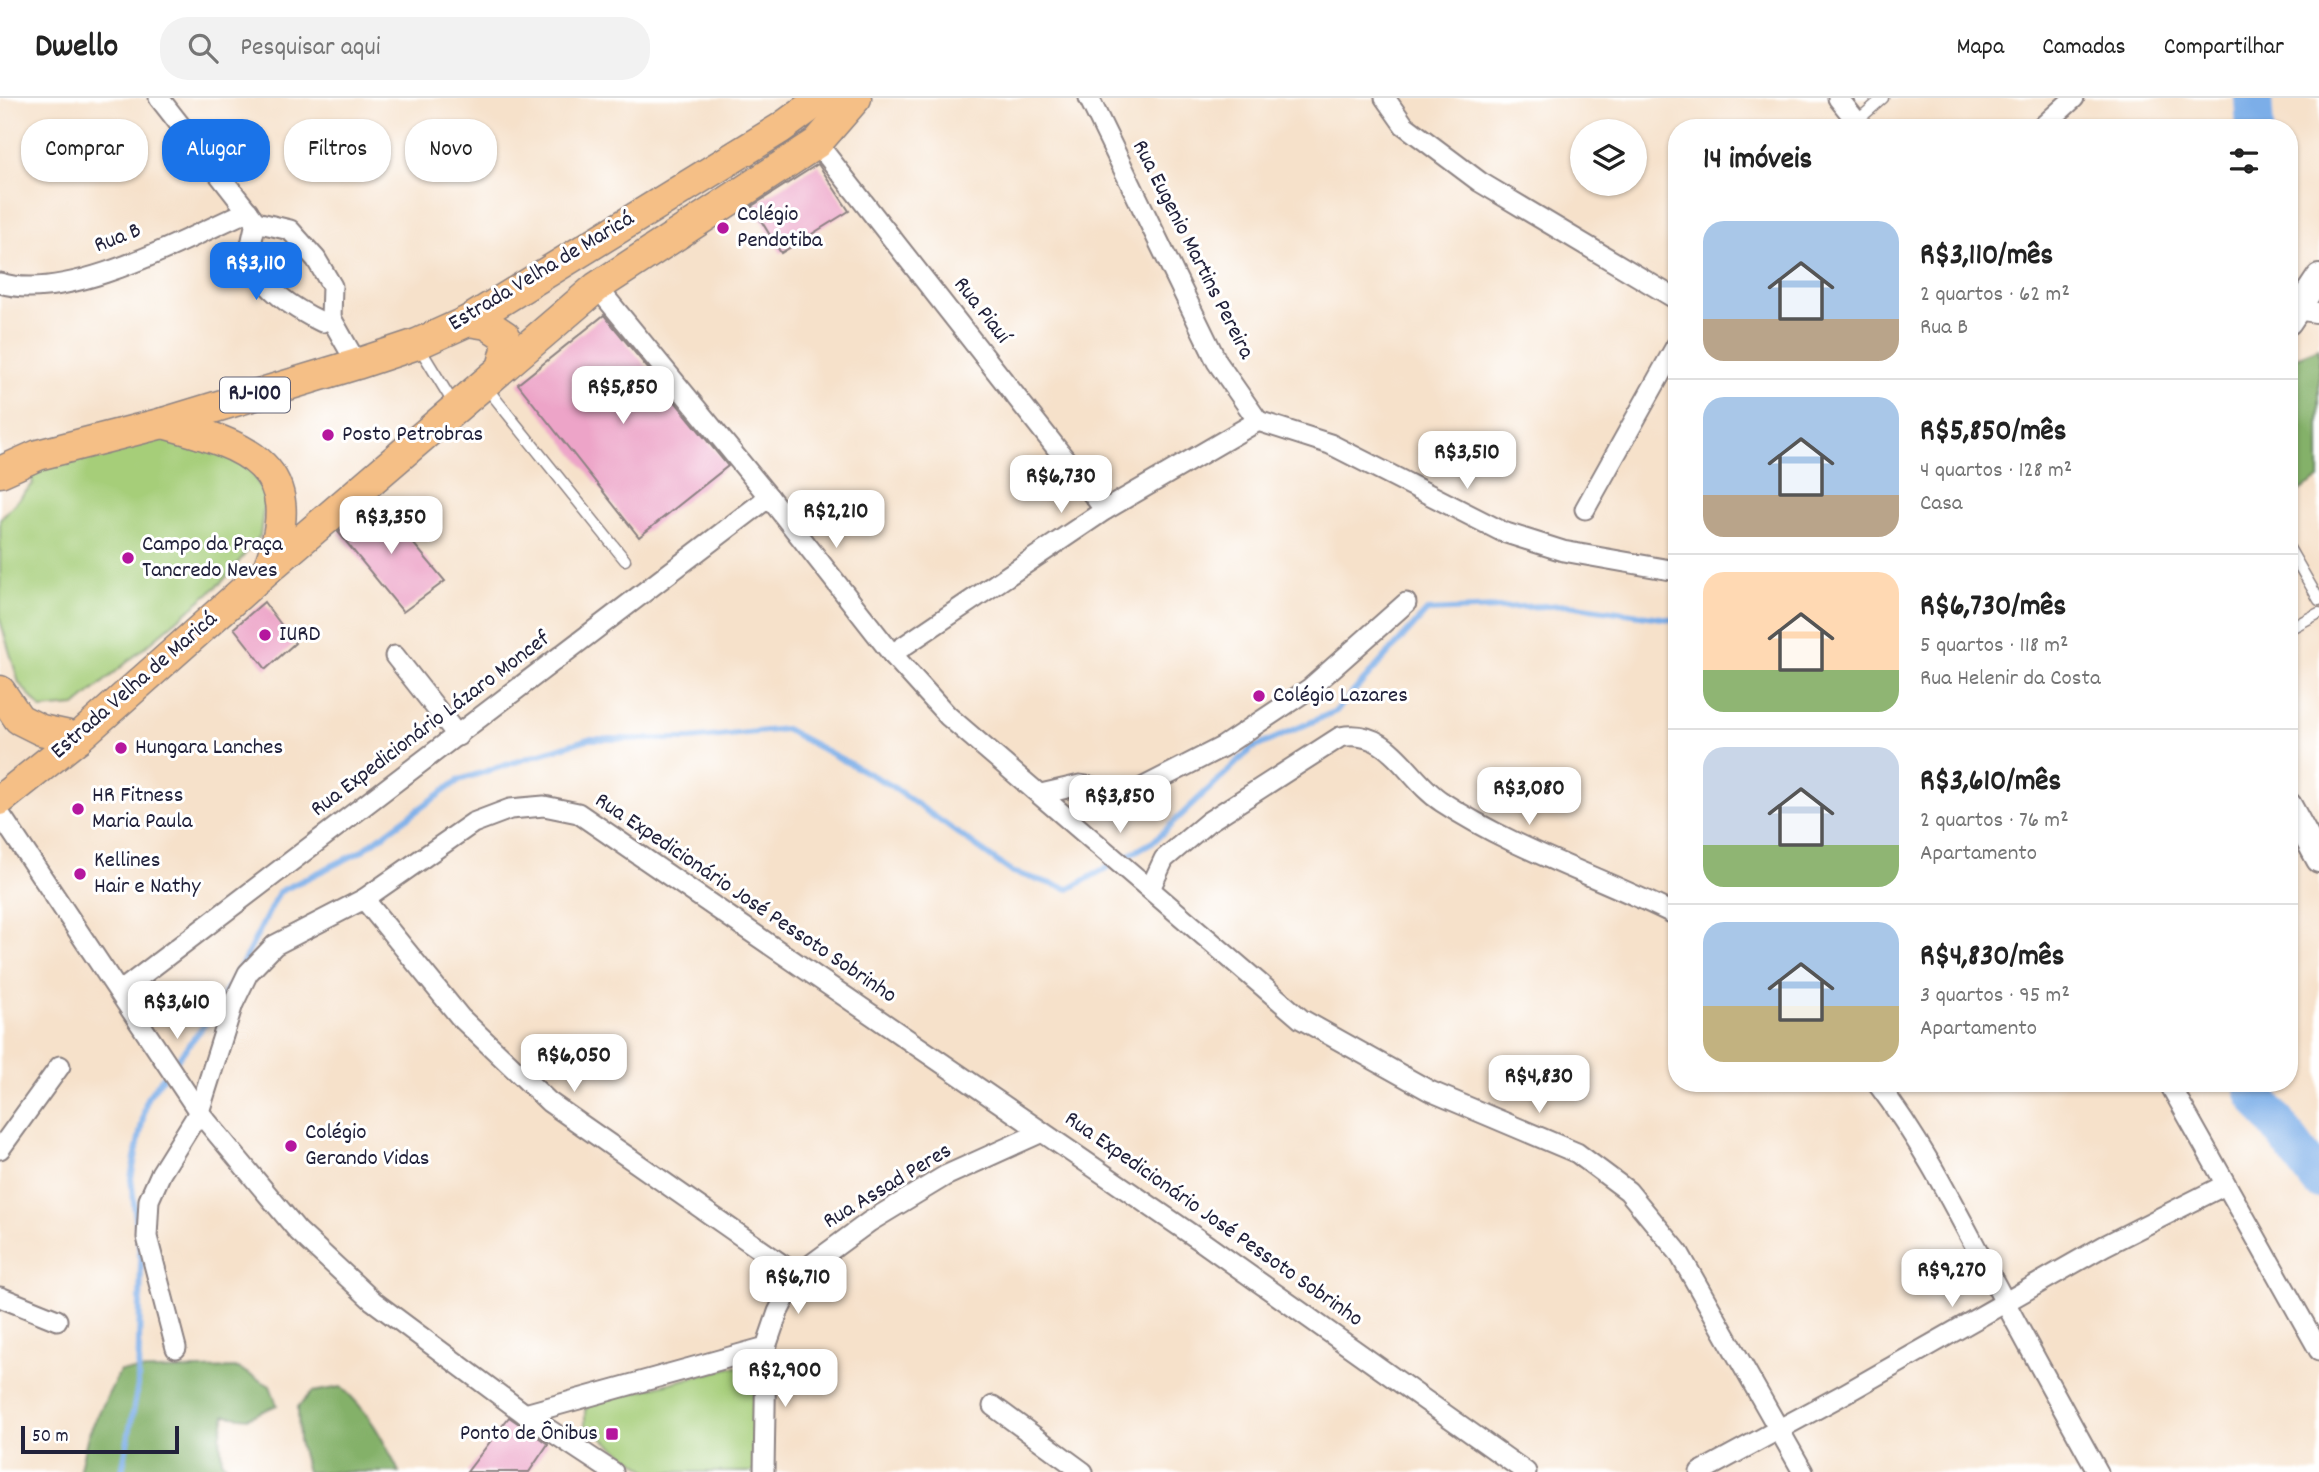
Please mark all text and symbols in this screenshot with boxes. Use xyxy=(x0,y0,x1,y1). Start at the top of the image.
search box xyxy=(160,17,650,80)
text: Dwello xyxy=(35,25,118,72)
icon: search xyxy=(184,29,222,67)
text: Pesquisar aqui xyxy=(240,30,380,67)
text: Mapa xyxy=(1957,31,2004,65)
text: Camadas xyxy=(2042,31,2126,65)
text: Compartilhar xyxy=(2164,31,2284,65)
chip: Comprar xyxy=(21,119,148,182)
chip: Alugar xyxy=(162,119,270,182)
chip: Filtros xyxy=(284,119,391,182)
chip: Novo xyxy=(405,119,497,182)
map controls xyxy=(1570,119,1647,196)
button: layers xyxy=(1570,119,1647,196)
street label: Rua Eugenio Martins Pereira xyxy=(1122,135,1262,366)
text: 14 imóveis xyxy=(1703,140,1812,183)
icon: filters xyxy=(2225,142,2263,180)
place label: Colégio Pendotiba xyxy=(737,199,824,258)
street label: Estrada Velha de Maricá xyxy=(443,203,642,341)
street label: Rua B xyxy=(90,215,146,263)
marker: Colégio Pendotiba xyxy=(715,220,731,236)
text: R$3,110/mês xyxy=(1920,236,2053,279)
pin: R$3,110 xyxy=(191,242,321,302)
text: R$3,110 xyxy=(226,248,286,281)
icon: home xyxy=(1759,249,1843,333)
street label: Rua Piauí xyxy=(944,271,1019,353)
text: 2 quartos · 62 m² xyxy=(1920,279,2070,312)
text: Rua B xyxy=(1920,312,1968,345)
pin: R$5,850 xyxy=(558,366,688,426)
text: R$5,850 xyxy=(588,372,658,405)
road number: RJ-100 xyxy=(220,378,290,412)
text: R$5,850/mês xyxy=(1920,412,2066,455)
place label: Posto Petrobras xyxy=(342,419,483,452)
icon: home xyxy=(1759,425,1843,509)
marker: Posto Petrobras xyxy=(320,427,336,443)
pin: R$3,510 xyxy=(1402,432,1532,491)
text: R$3,510 xyxy=(1434,437,1500,470)
text: 4 quartos · 128 m² xyxy=(1920,455,2072,488)
pin: R$6,730 xyxy=(996,456,1126,515)
text: R$6,730 xyxy=(1026,461,1096,494)
text: Casa xyxy=(1920,488,1963,521)
pin: R$2,210 xyxy=(771,490,901,550)
pin: R$3,350 xyxy=(326,496,456,556)
text: R$2,210 xyxy=(804,496,868,529)
text: R$3,350 xyxy=(356,502,426,535)
place label: Campo da Praça Tancredo Neves xyxy=(142,529,284,588)
marker: Campo da Praça Tancredo Neves xyxy=(120,550,136,566)
text: R$6,730/mês xyxy=(1920,587,2066,630)
icon: home xyxy=(1759,600,1843,684)
street label: Estrada Velha de Maricá xyxy=(44,604,226,768)
place label: IURD xyxy=(279,619,320,652)
street label: Rua Expedicionário Lázaro Moncef xyxy=(304,623,558,826)
marker: IURD xyxy=(257,627,273,643)
text: 5 quartos · 118 m² xyxy=(1920,630,2068,663)
text: Rua Helenir da Costa xyxy=(1920,663,2101,696)
place label: Colégio Lazares xyxy=(1273,680,1408,713)
marker: Colégio Lazares xyxy=(1251,688,1267,704)
place label: Hungara Lanches xyxy=(135,732,283,765)
marker: Hungara Lanches xyxy=(113,740,129,756)
text: R$3,610/mês xyxy=(1920,762,2061,805)
pin: R$3,080 xyxy=(1464,768,1594,827)
text: R$3,080 xyxy=(1493,773,1565,806)
icon: home xyxy=(1759,775,1843,859)
pin: R$3,850 xyxy=(1055,776,1185,835)
place label: HR Fitness Maria Paula xyxy=(92,780,194,839)
text: R$3,850 xyxy=(1085,781,1155,814)
street label: Rua Expedicionário José Pessoto Sobrinho xyxy=(587,785,903,1013)
marker: HR Fitness Maria Paula xyxy=(70,801,86,817)
text: 2 quartos · 76 m² xyxy=(1920,805,2069,838)
text: Apartamento xyxy=(1920,838,2037,871)
place label: Kellines Hair e Nathy xyxy=(94,845,201,904)
marker: Kellines Hair e Nathy xyxy=(72,866,88,882)
text: R$4,830/mês xyxy=(1920,937,2064,980)
icon: home xyxy=(1759,950,1843,1034)
text: 3 quartos · 95 m² xyxy=(1920,980,2070,1013)
pin: R$3,610 xyxy=(112,982,242,1041)
text: R$3,610 xyxy=(144,987,210,1020)
text: Apartamento xyxy=(1920,1013,2037,1046)
pin: R$6,050 xyxy=(509,1034,639,1094)
text: R$6,050 xyxy=(537,1040,611,1073)
pin: R$4,830 xyxy=(1474,1056,1604,1115)
text: R$4,830 xyxy=(1505,1061,1573,1094)
street label: Rua Expedicionário José Pessoto Sobrinho xyxy=(1057,1104,1369,1336)
place label: Colégio Gerando Vidas xyxy=(305,1117,430,1176)
street label: Rua Assad Peres xyxy=(817,1136,959,1238)
marker: Colégio Gerando Vidas xyxy=(283,1138,299,1154)
pin: R$9,270 xyxy=(1887,1250,2017,1309)
text: R$9,270 xyxy=(1917,1255,1987,1288)
pin: R$6,710 xyxy=(733,1256,863,1316)
text: R$6,710 xyxy=(766,1262,830,1295)
pin: R$2,900 xyxy=(720,1350,850,1409)
text: R$2,900 xyxy=(749,1355,821,1388)
place label: Ponto de Ônibus xyxy=(460,1418,598,1451)
scale bar xyxy=(21,1423,178,1455)
text: 50 m xyxy=(32,1424,69,1451)
marker: Ponto de Ônibus xyxy=(604,1426,620,1442)

